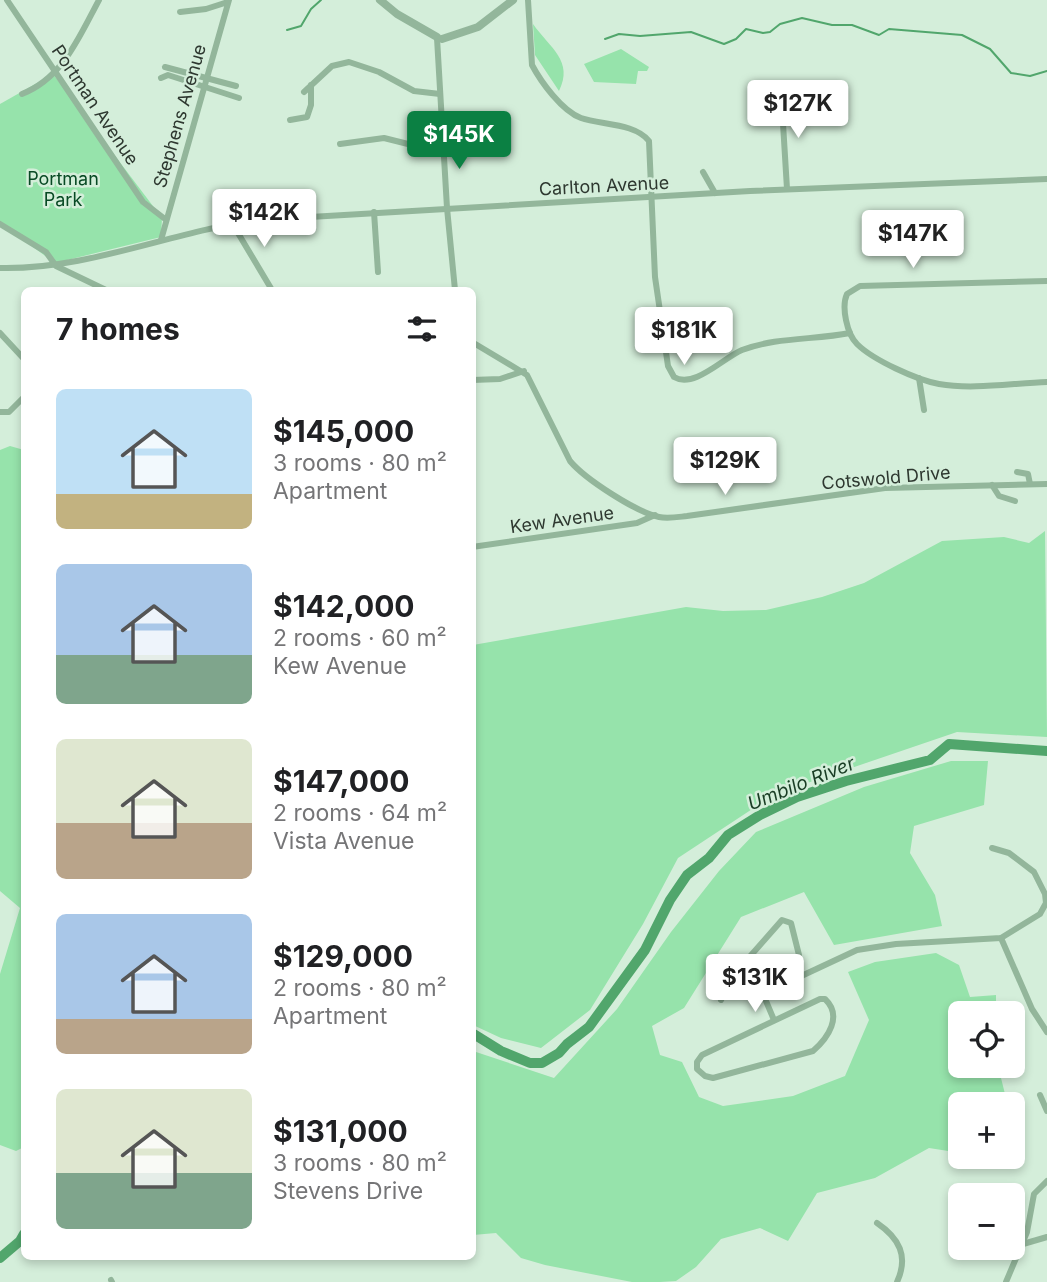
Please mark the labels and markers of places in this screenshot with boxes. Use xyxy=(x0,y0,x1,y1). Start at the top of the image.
pin: $127K xyxy=(749,80,847,140)
pin: $145K xyxy=(410,111,508,171)
pin: $142K xyxy=(215,190,313,249)
pin: $147K xyxy=(864,210,962,270)
pin: $181K xyxy=(635,308,733,367)
pin: $129K xyxy=(676,438,774,497)
pin: $131K xyxy=(706,954,804,1014)

